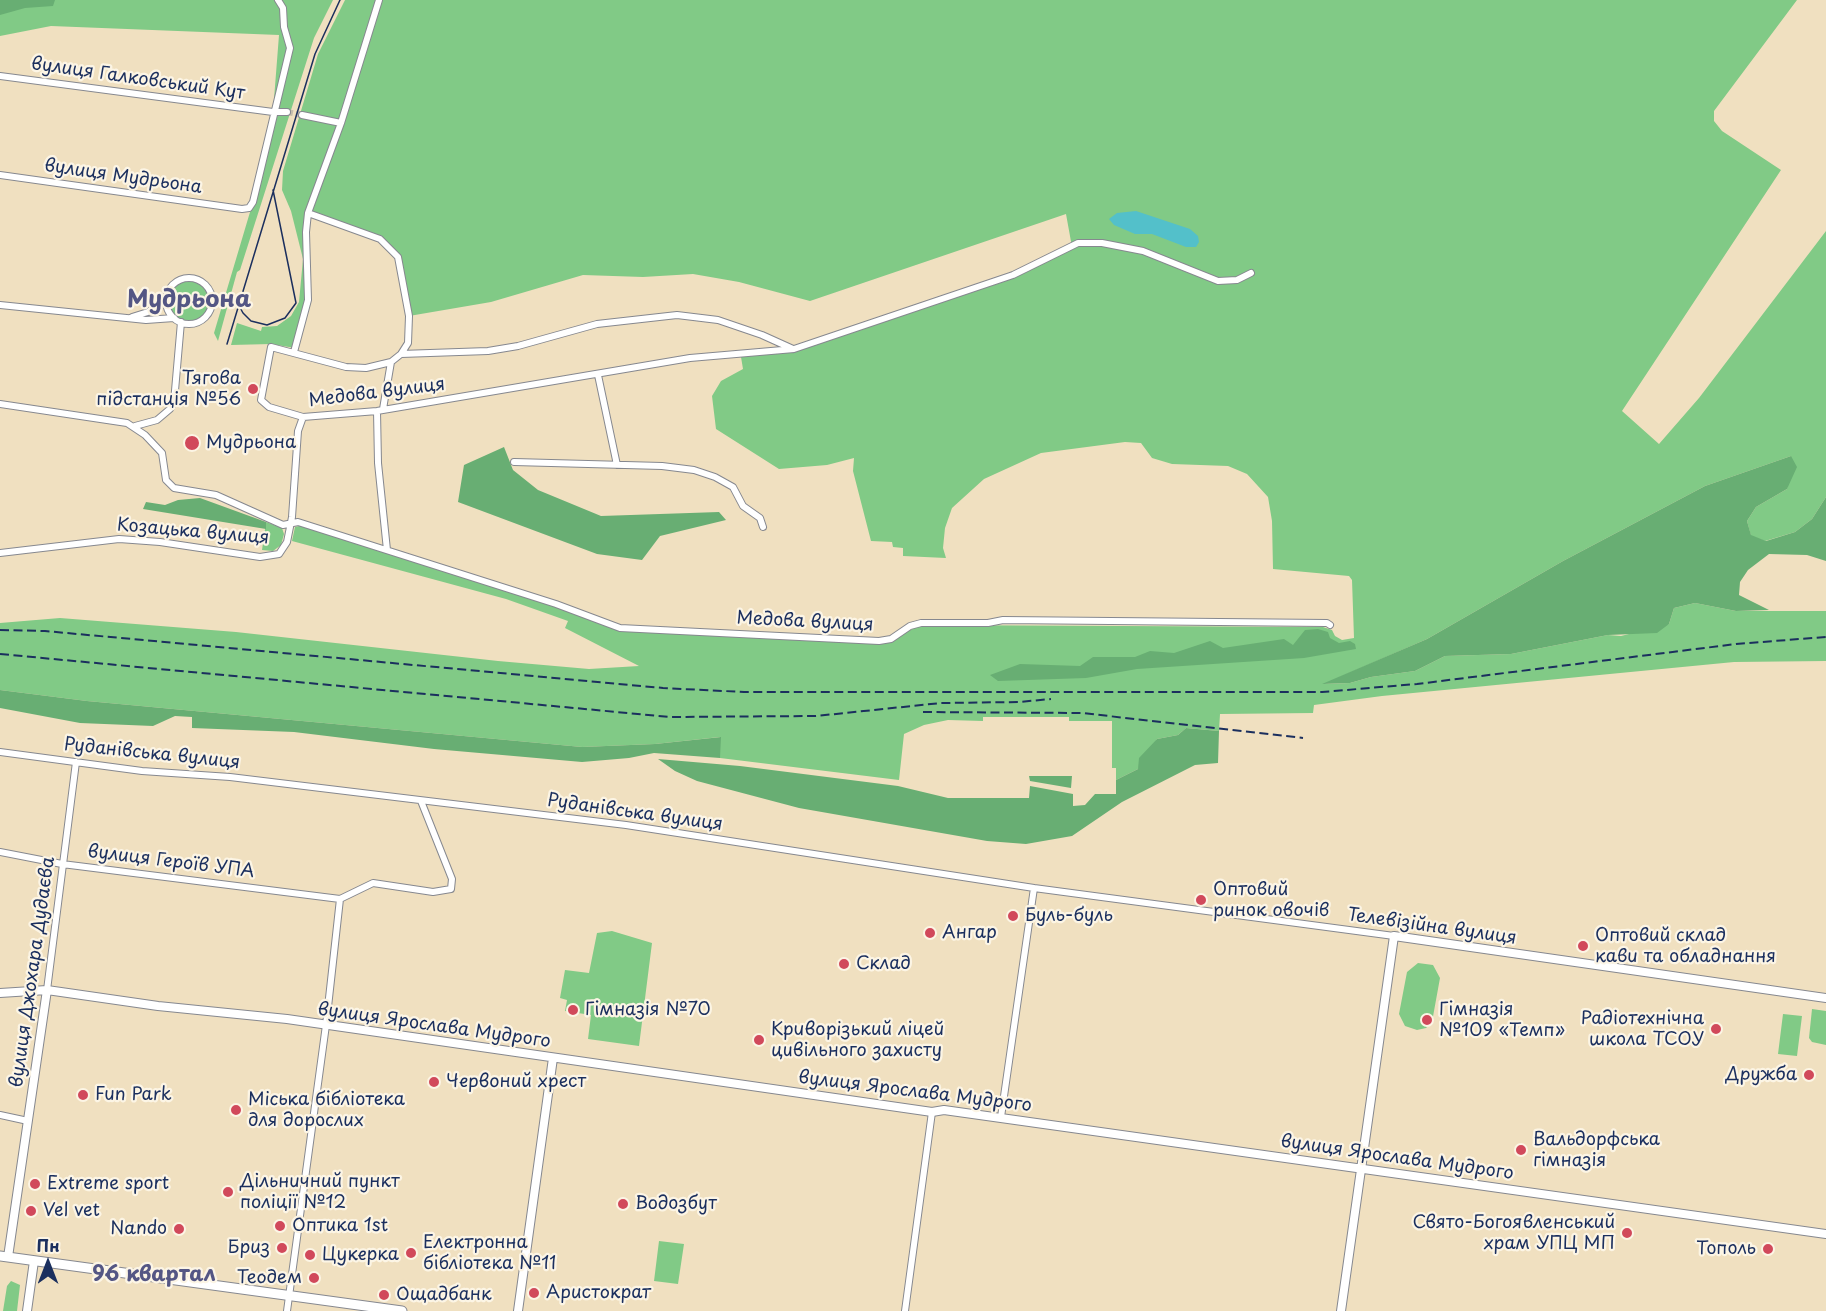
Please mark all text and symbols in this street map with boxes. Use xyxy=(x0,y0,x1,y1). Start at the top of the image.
street label: вулиця Галковський Кут xyxy=(30,53,246,105)
street label: вулиця Мудрьона xyxy=(43,155,203,199)
district label: Мудрьона xyxy=(127,286,251,314)
place label: Тягова підстанція №56 xyxy=(96,368,241,410)
street label: Медова вулиця xyxy=(308,374,446,412)
marker: Тягова підстанція №56 xyxy=(246,382,260,396)
place label: Мудрьона xyxy=(206,432,296,454)
marker: Мудрьона xyxy=(183,434,201,452)
street label: Козацька вулиця xyxy=(116,515,270,549)
street label: Медова вулиця xyxy=(736,608,874,636)
street label: Руданівська вулиця xyxy=(63,734,241,774)
street label: Руданівська вулиця xyxy=(546,790,724,836)
street label: вулиця Героїв УПА xyxy=(86,841,256,883)
street label: вулиця Джохара Дудаєва xyxy=(6,855,60,1089)
place label: Оптовий ринок овочів xyxy=(1213,879,1329,922)
marker: Оптовий ринок овочів xyxy=(1194,893,1208,907)
street label: Телевізійна вулиця xyxy=(1346,904,1518,950)
place label: Буль-буль xyxy=(1025,905,1113,927)
marker: Буль-буль xyxy=(1006,909,1020,923)
place label: Ангар xyxy=(942,922,997,944)
place label: Оптовий склад кави та обладнання xyxy=(1595,925,1776,968)
marker: Ангар xyxy=(923,926,937,940)
marker: Оптовий склад кави та обладнання xyxy=(1576,939,1590,953)
place label: Склад xyxy=(856,953,911,975)
marker: Склад xyxy=(837,957,851,971)
street label: вулиця Ярослава Мудрого xyxy=(316,999,552,1053)
place label: Гімназія №70 xyxy=(585,999,711,1021)
place label: Гімназія №109 «Темп» xyxy=(1439,999,1565,1042)
marker: Гімназія №70 xyxy=(566,1003,580,1017)
place label: Радіотехнічна школа ТСОУ xyxy=(1581,1008,1704,1050)
marker: Гімназія №109 «Темп» xyxy=(1420,1013,1434,1027)
place label: Криворізький ліцей цивільного захисту xyxy=(771,1019,944,1062)
marker: Радіотехнічна школа ТСОУ xyxy=(1709,1022,1723,1036)
marker: Криворізький ліцей цивільного захисту xyxy=(752,1033,766,1047)
place label: Дружба xyxy=(1726,1064,1797,1086)
street label: вулиця Ярослава Мудрого xyxy=(797,1067,1033,1117)
marker: Дружба xyxy=(1802,1068,1816,1082)
place label: Червоний хрест xyxy=(446,1071,586,1093)
marker: Червоний хрест xyxy=(427,1075,441,1089)
place label: Fun Park xyxy=(95,1084,172,1106)
marker: Fun Park xyxy=(76,1088,90,1102)
place label: Міська бібліотека для дорослих xyxy=(248,1089,405,1132)
marker: Міська бібліотека для дорослих xyxy=(229,1103,243,1117)
place label: Вальдорфська гімназія xyxy=(1533,1129,1660,1172)
street label: вулиця Ярослава Мудрого xyxy=(1279,1131,1515,1185)
marker: Вальдорфська гімназія xyxy=(1514,1143,1528,1157)
place label: Дільничний пункт поліції №12 xyxy=(240,1171,400,1214)
place label: Extreme sport xyxy=(47,1173,169,1195)
marker: Extreme sport xyxy=(28,1177,42,1191)
marker: Дільничний пункт поліції №12 xyxy=(221,1185,235,1199)
place label: Водозбут xyxy=(635,1193,717,1215)
marker: Водозбут xyxy=(616,1197,630,1211)
place label: Vel vet xyxy=(43,1200,100,1222)
marker: Vel vet xyxy=(24,1204,38,1218)
place label: Свято-Богоявленський храм УПЦ МП xyxy=(1412,1212,1615,1254)
place label: Оптика 1st xyxy=(292,1215,388,1237)
place label: Nando xyxy=(110,1218,167,1240)
marker: Оптика 1st xyxy=(273,1219,287,1233)
marker: Nando xyxy=(172,1222,186,1236)
marker: Свято-Богоявленський храм УПЦ МП xyxy=(1620,1226,1634,1240)
place label: Електронна бібліотека №11 xyxy=(423,1232,556,1274)
north arrow xyxy=(18,1233,78,1293)
text: Пн xyxy=(36,1233,60,1257)
place label: Бриз xyxy=(228,1237,270,1259)
place label: Тополь xyxy=(1696,1238,1756,1260)
marker: Бриз xyxy=(275,1241,289,1255)
marker: Тополь xyxy=(1761,1242,1775,1256)
place label: Цукерка xyxy=(322,1244,399,1266)
marker: Електронна бібліотека №11 xyxy=(404,1246,418,1260)
marker: Цукерка xyxy=(303,1248,317,1262)
district label: 96 квартал xyxy=(92,1262,216,1288)
place label: Теодем xyxy=(237,1267,302,1289)
marker: Теодем xyxy=(307,1271,321,1285)
place label: Аристократ xyxy=(546,1282,651,1304)
place label: Ощадбанк xyxy=(396,1284,492,1306)
marker: Аристократ xyxy=(527,1286,541,1300)
marker: Ощадбанк xyxy=(377,1288,391,1302)

